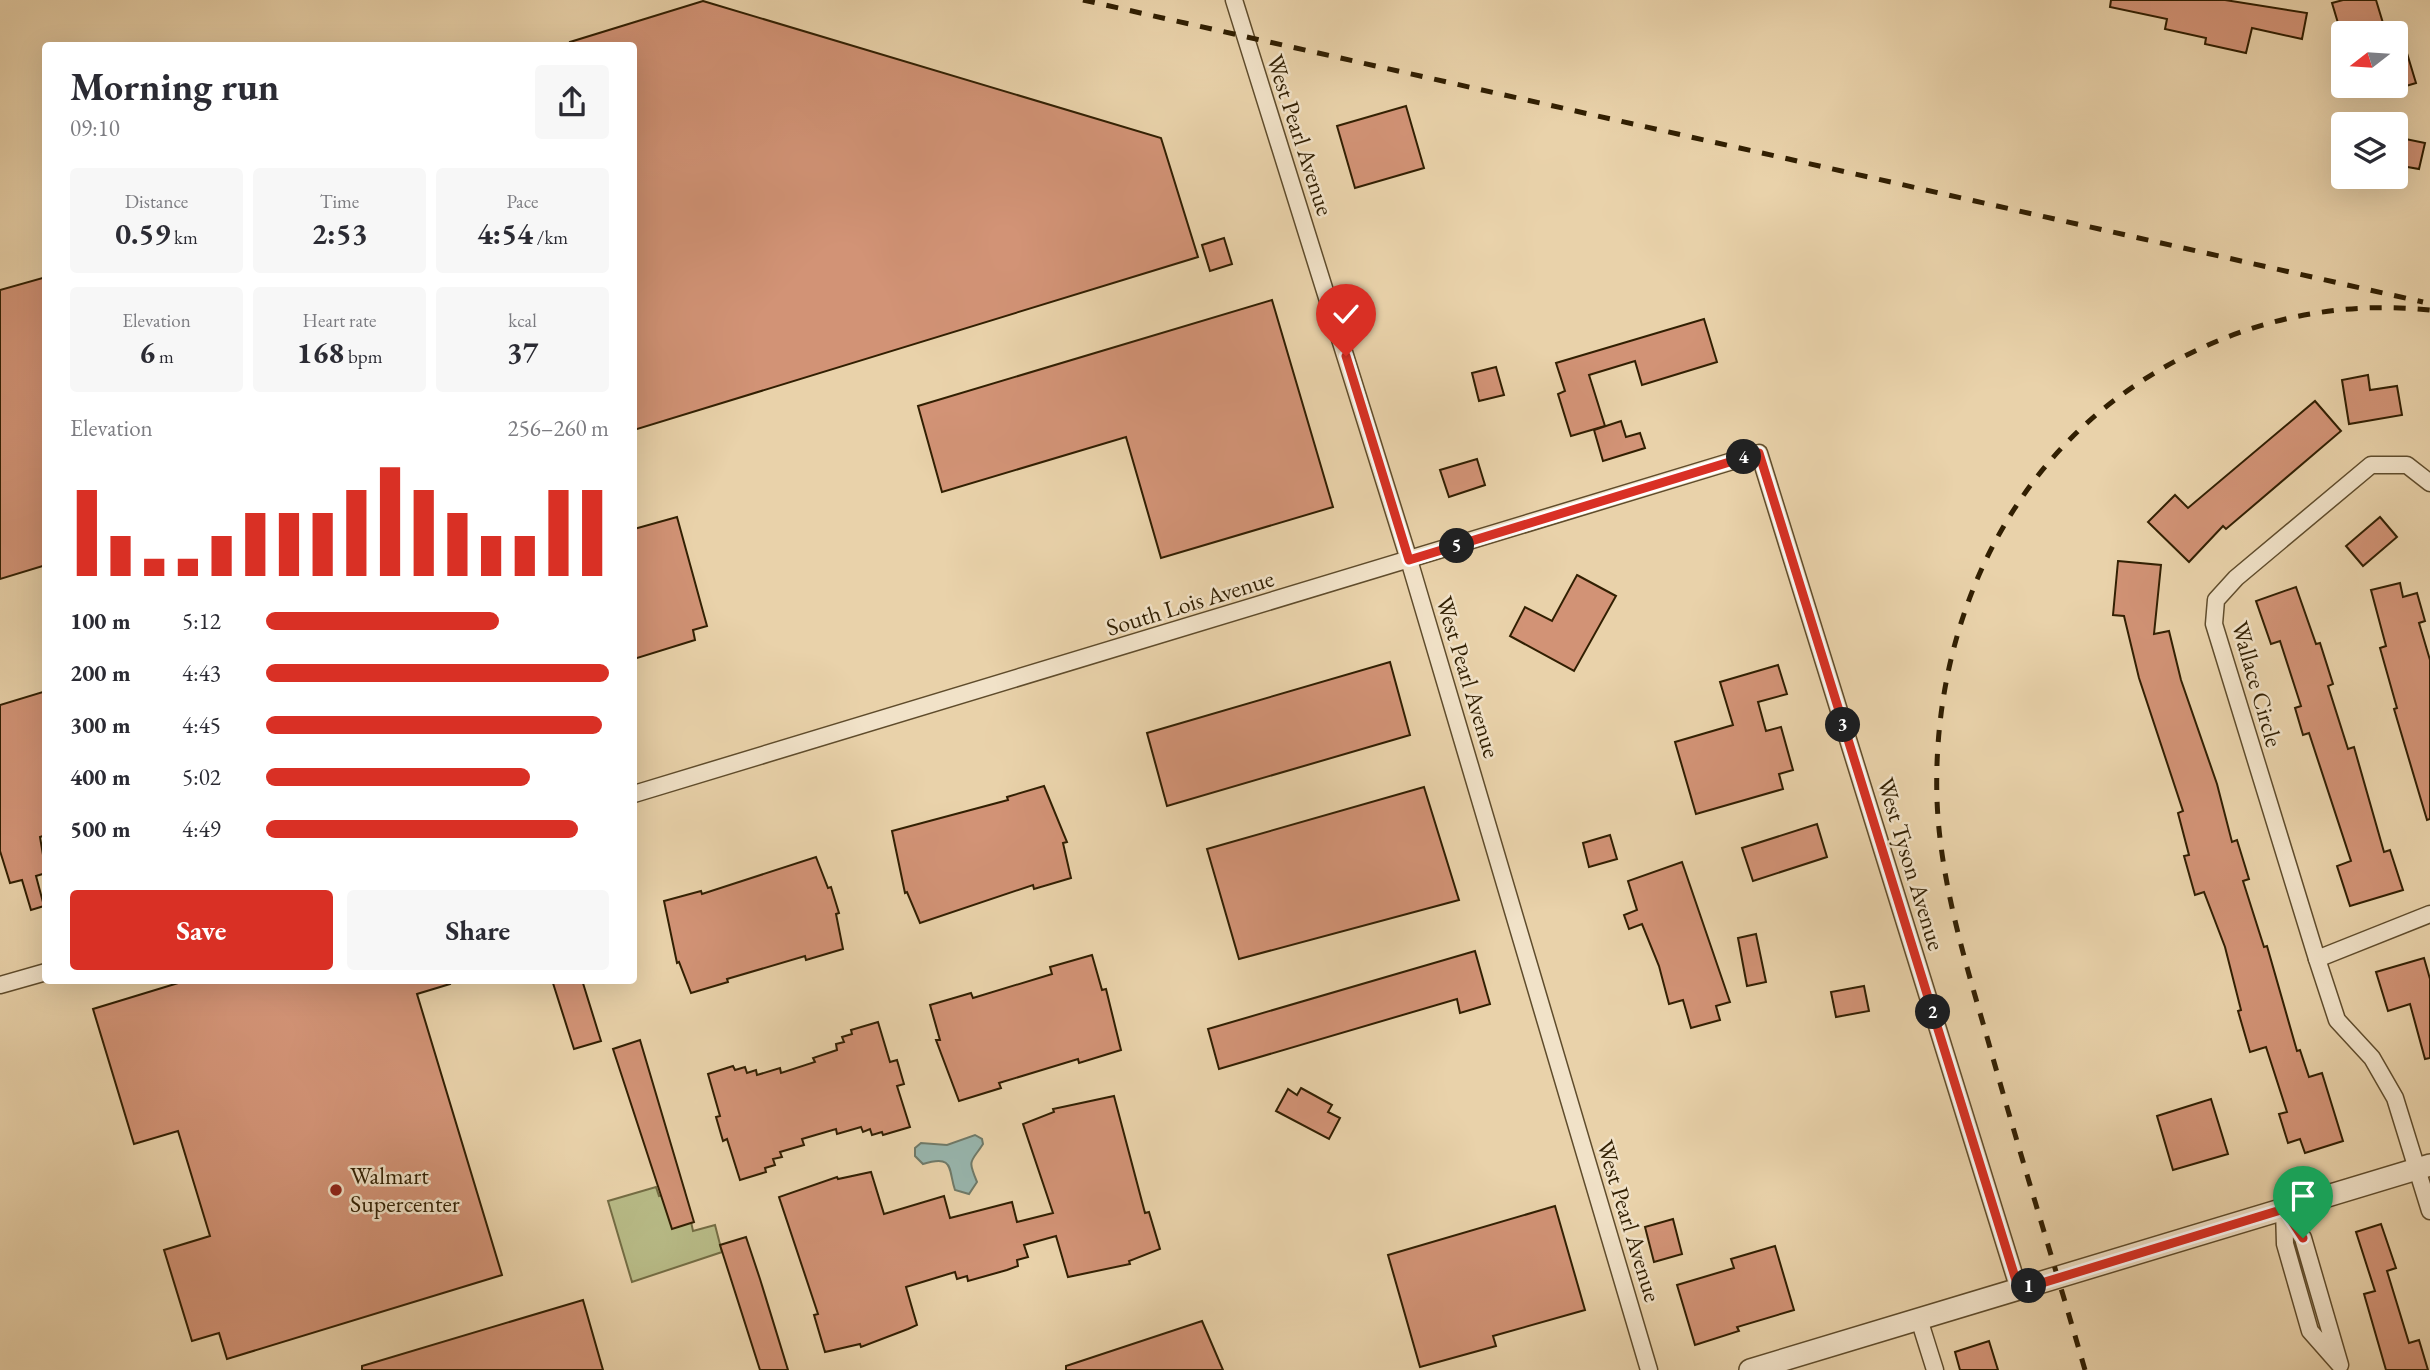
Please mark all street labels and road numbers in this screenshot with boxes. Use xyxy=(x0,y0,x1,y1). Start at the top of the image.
street label: West Pearl Avenue xyxy=(1260,50,1341,219)
street label: South Lois Avenue xyxy=(1102,562,1277,643)
street label: West Pearl Avenue xyxy=(1429,592,1508,761)
street label: Wallace Circle xyxy=(2225,617,2290,750)
street label: West Tyson Avenue xyxy=(1870,774,1953,954)
street label: West Pearl Avenue xyxy=(1590,1136,1669,1305)

